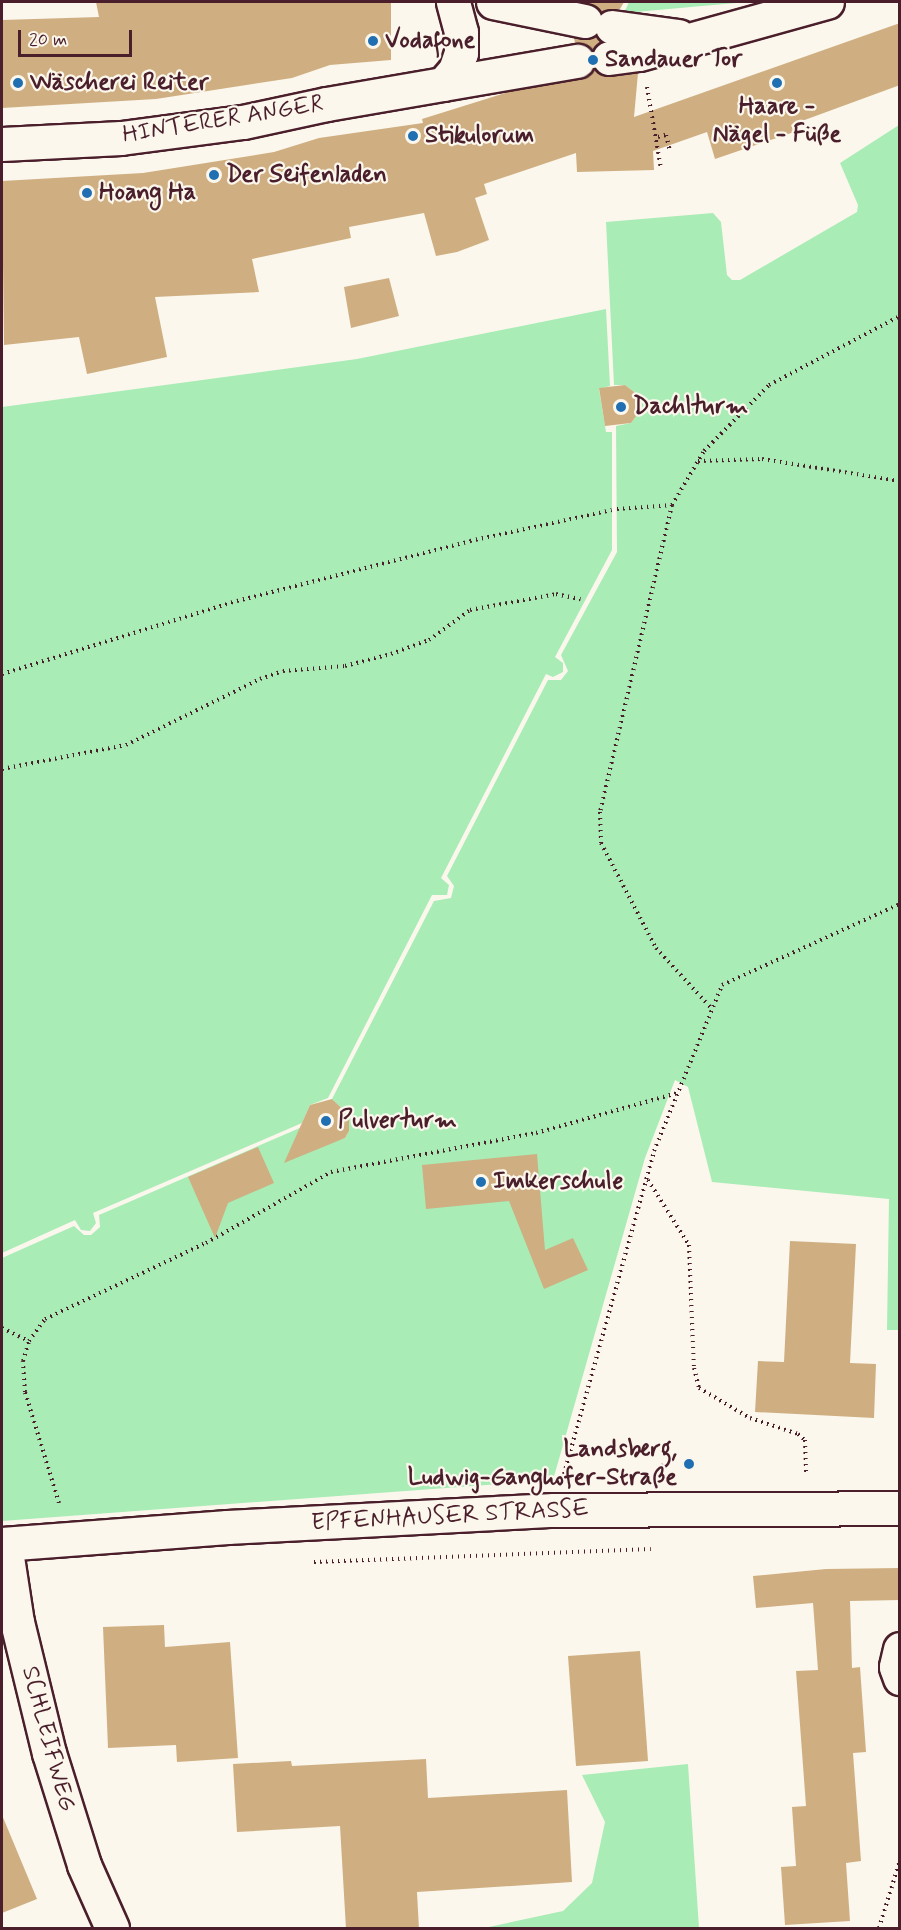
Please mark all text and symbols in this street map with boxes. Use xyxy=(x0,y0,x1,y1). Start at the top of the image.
scale bar xyxy=(21,18,135,56)
place label: Vodafone xyxy=(385,27,475,55)
text: 20 m xyxy=(29,28,67,52)
marker: Vodafone xyxy=(366,34,380,48)
place label: Sandauer Tor xyxy=(605,46,742,74)
marker: Sandauer Tor xyxy=(586,53,600,67)
place label: Wäscherei Reiter xyxy=(30,69,209,97)
marker: Wäscherei Reiter xyxy=(11,76,25,90)
marker: Haare - Nägel - Füße xyxy=(770,76,784,90)
street label: HINTERER ANGER xyxy=(119,90,327,150)
place label: Haare - Nägel - Füße xyxy=(713,93,841,149)
place label: Stikulorum xyxy=(425,122,534,150)
marker: Stikulorum xyxy=(406,129,420,143)
place label: Der Seifenladen xyxy=(226,161,387,189)
marker: Der Seifenladen xyxy=(207,168,221,182)
place label: Hoang Ha xyxy=(99,179,196,207)
marker: Hoang Ha xyxy=(80,186,94,200)
place label: Dachlturm xyxy=(633,393,748,421)
marker: Dachlturm xyxy=(614,400,628,414)
place label: Pulverturm xyxy=(338,1107,457,1135)
marker: Pulverturm xyxy=(319,1114,333,1128)
place label: Imkerschule xyxy=(493,1168,623,1196)
marker: Imkerschule xyxy=(474,1175,488,1189)
place label: Landsberg, Ludwig-Ganghofer-Straße xyxy=(408,1436,677,1492)
marker: Landsberg, Ludwig-Ganghofer-Straße xyxy=(682,1457,696,1471)
street label: EPFENHAUSER STRASSE xyxy=(310,1494,590,1538)
street label: SCHLEIFWEG xyxy=(15,1663,81,1815)

